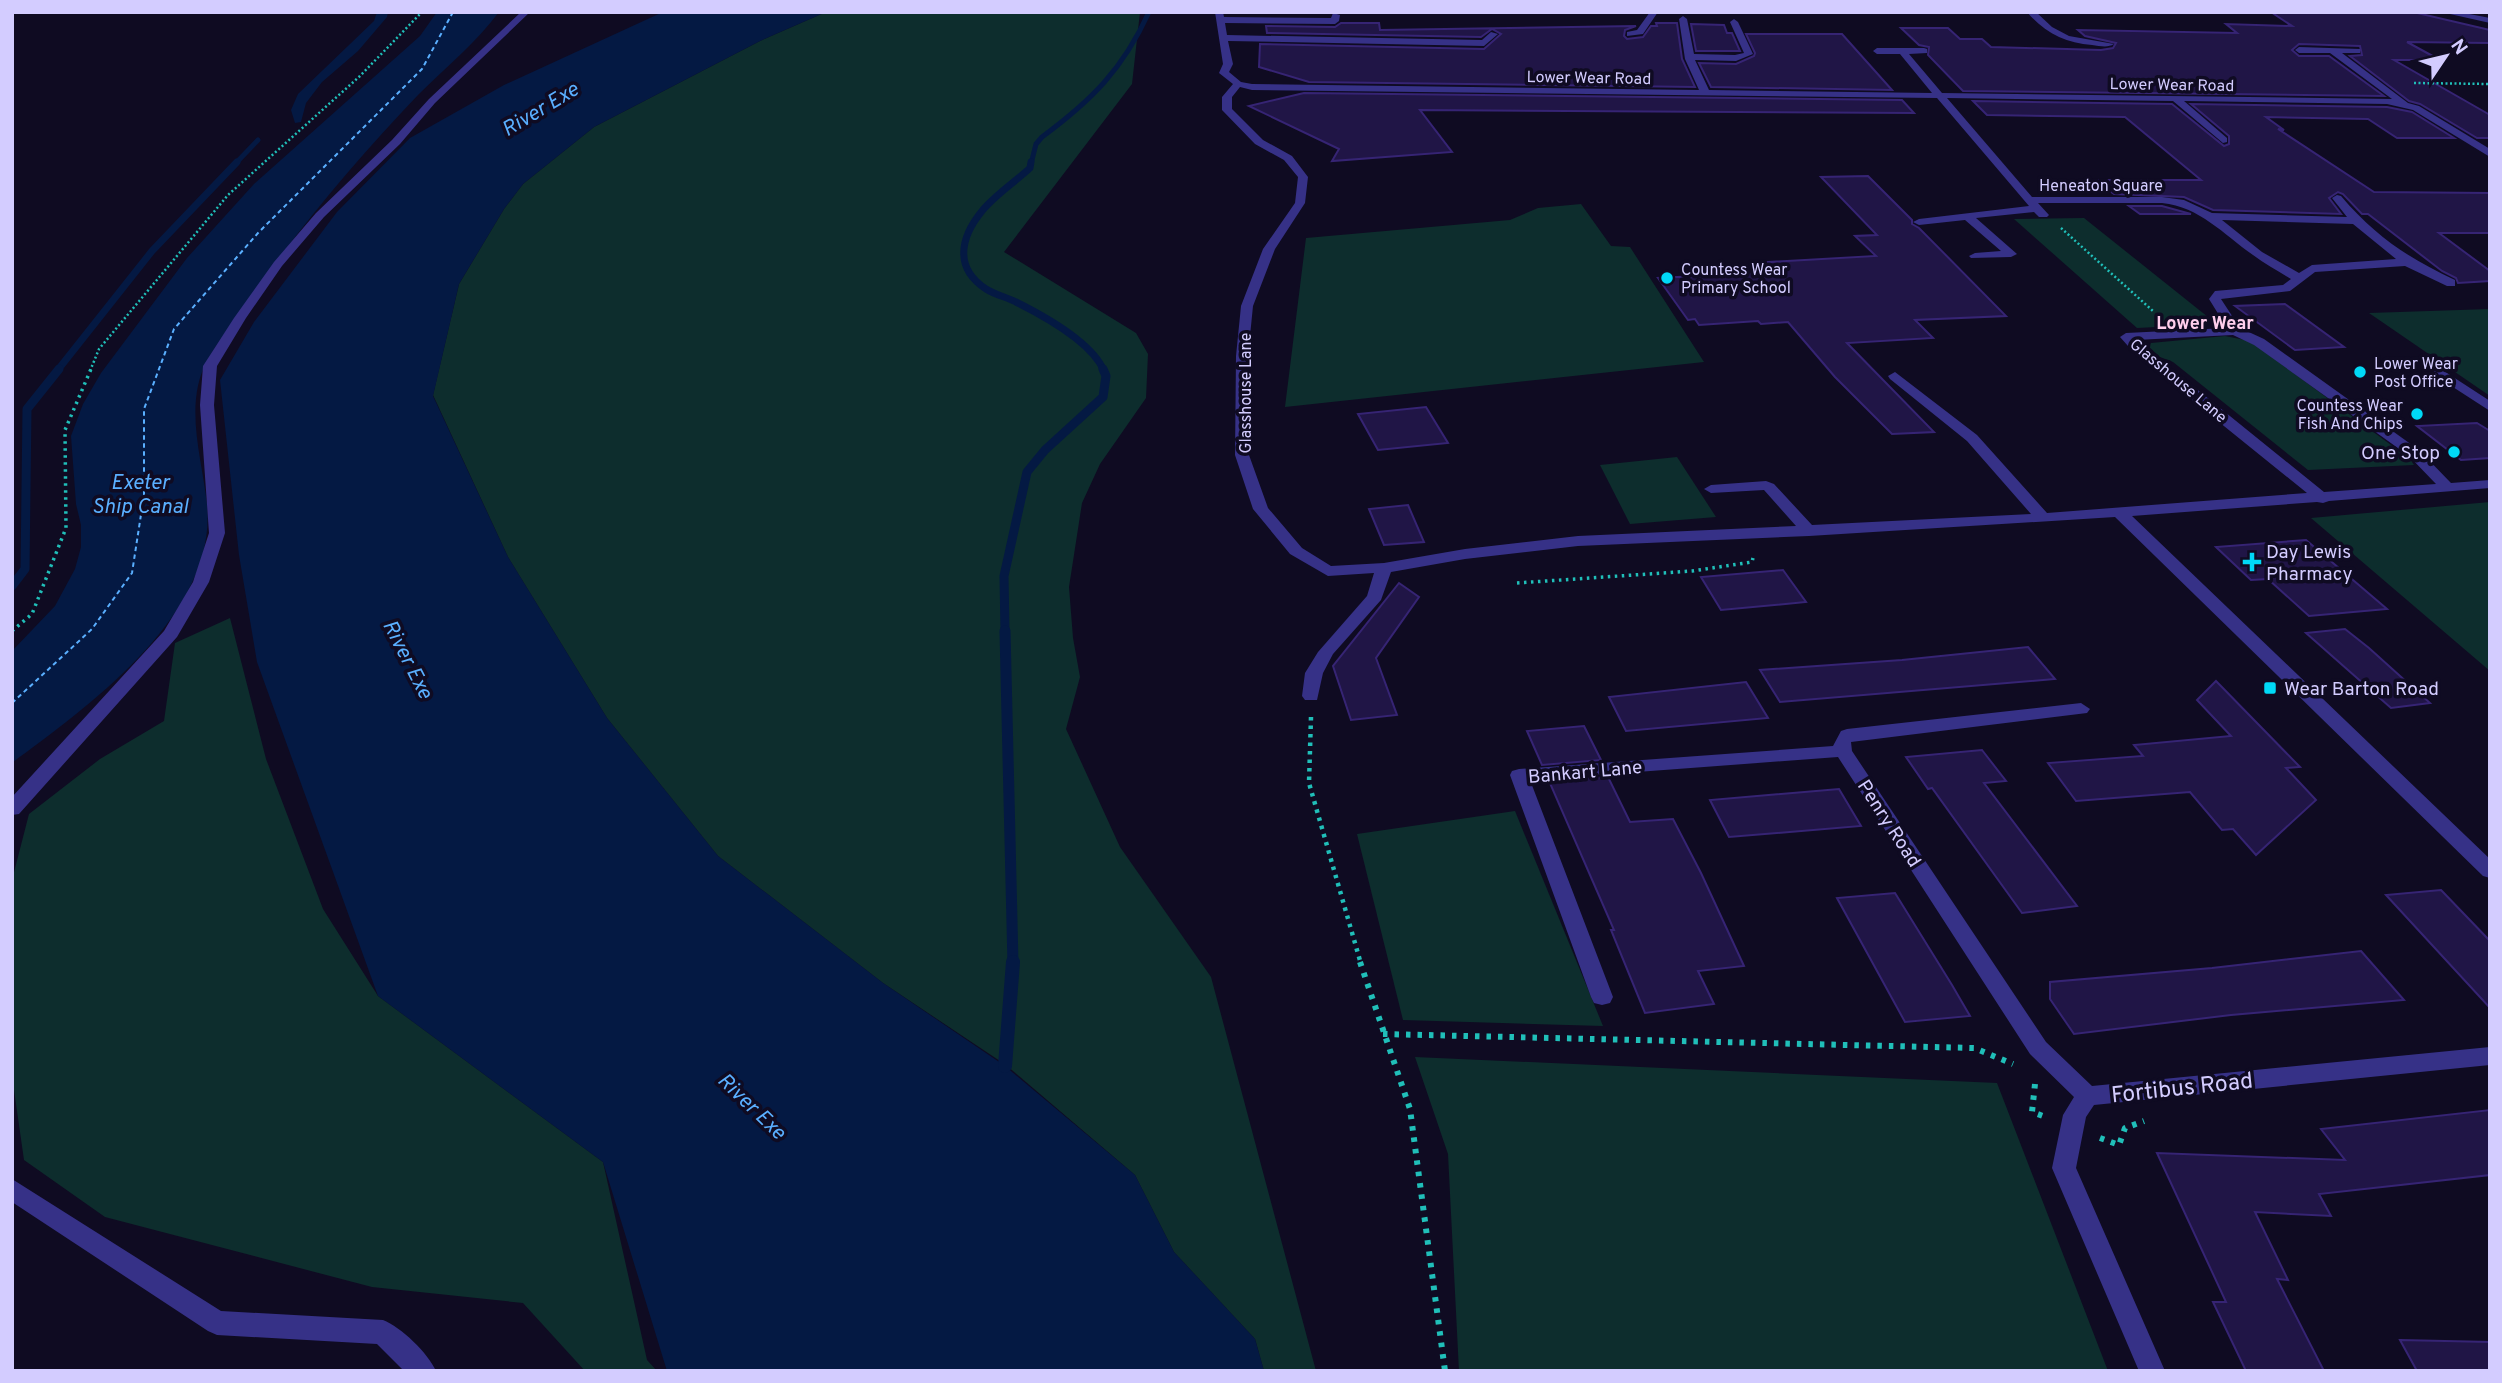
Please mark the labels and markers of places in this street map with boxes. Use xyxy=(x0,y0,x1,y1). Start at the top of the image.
place label: Countess Wear Primary School xyxy=(1681,261,1791,299)
marker: Countess Wear Primary School xyxy=(1659,270,1675,286)
place label: Lower Wear Post Office xyxy=(2374,355,2458,393)
marker: Lower Wear Post Office xyxy=(2352,364,2368,380)
place label: Countess Wear Fish And Chips xyxy=(2296,397,2403,435)
marker: Countess Wear Fish And Chips xyxy=(2409,406,2425,422)
place label: One Stop xyxy=(2361,442,2440,466)
marker: One Stop xyxy=(2446,444,2462,460)
place label: Day Lewis Pharmacy xyxy=(2266,541,2352,587)
marker: Day Lewis Pharmacy xyxy=(2244,554,2260,570)
place label: Wear Barton Road xyxy=(2284,678,2439,702)
marker: Wear Barton Road xyxy=(2262,680,2278,696)

